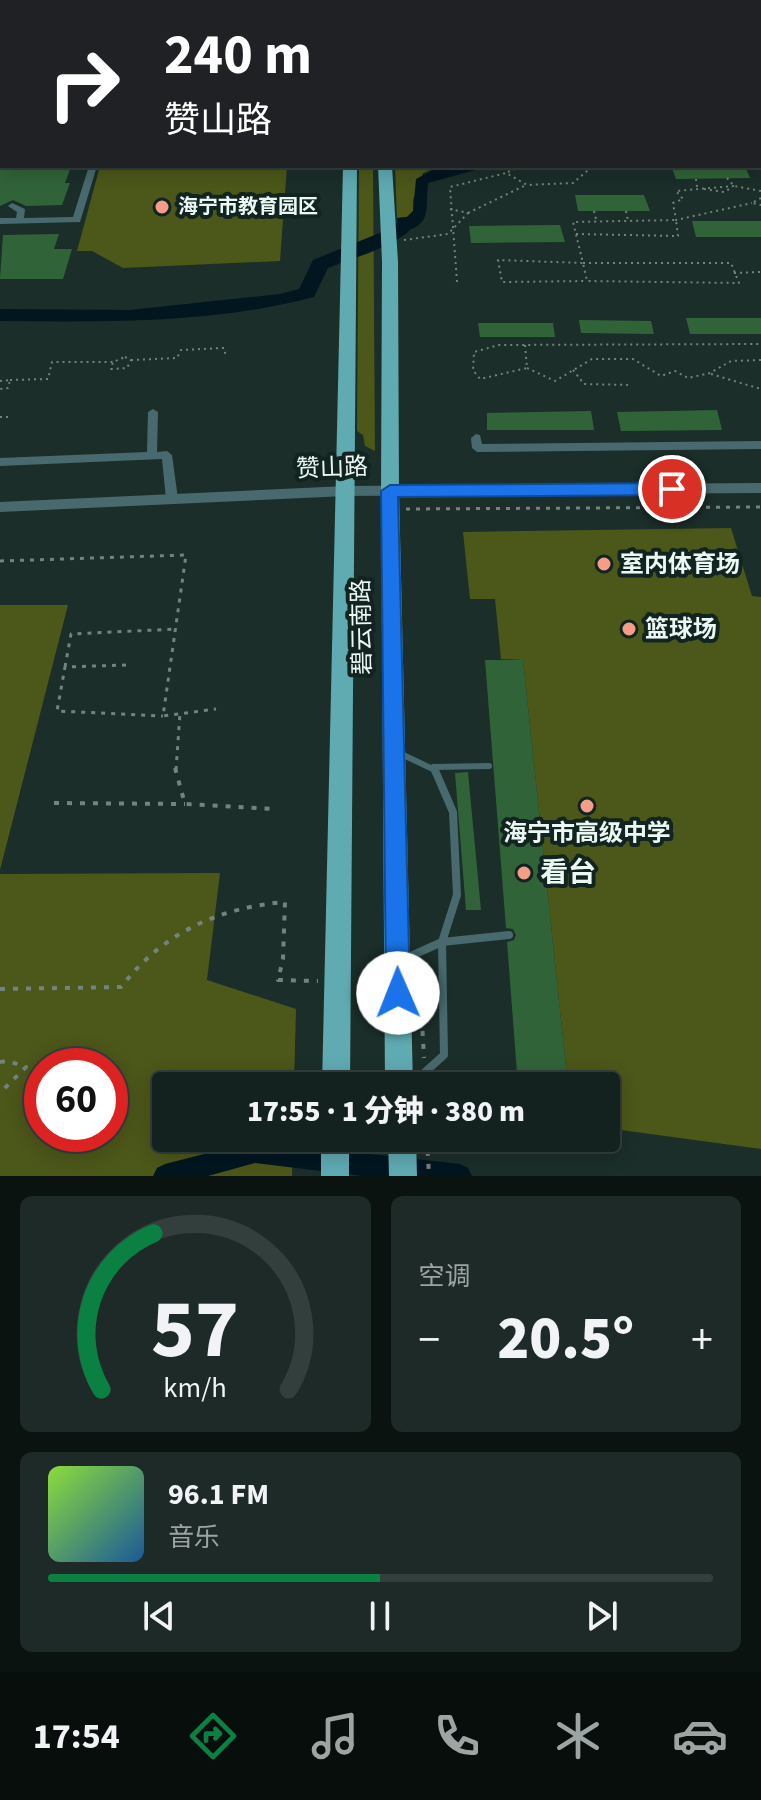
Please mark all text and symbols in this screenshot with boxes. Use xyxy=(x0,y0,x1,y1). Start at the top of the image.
text: 240 m xyxy=(164,16,312,95)
icon: right xyxy=(32,32,136,136)
text: 赞山路 xyxy=(164,95,272,146)
place label: 海宁市教育园区 xyxy=(178,193,318,221)
marker: 海宁市教育园区 xyxy=(153,198,171,216)
street label: 赞山路 xyxy=(295,449,369,487)
pin xyxy=(638,455,706,523)
icon: arrive xyxy=(650,467,694,511)
place label: 室内体育场 xyxy=(620,547,740,582)
marker: 室内体育场 xyxy=(595,555,613,573)
street label: 碧云南路 xyxy=(344,579,380,675)
place label: 篮球场 xyxy=(645,612,717,647)
marker: 篮球场 xyxy=(620,620,638,638)
marker: 海宁市高级中学 xyxy=(578,797,596,815)
place label: 海宁市高级中学 xyxy=(503,816,671,851)
place label: 看台 xyxy=(540,853,596,893)
marker: 看台 xyxy=(515,864,533,882)
position arrow xyxy=(356,951,440,1035)
speed limit sign: 60 xyxy=(24,1048,128,1152)
text: 17:55 · 1 分钟 · 380 m xyxy=(247,1090,525,1133)
text: 空调 xyxy=(419,1258,471,1295)
text: 57 xyxy=(151,1271,239,1389)
text: 20.5° xyxy=(497,1297,634,1382)
text: − xyxy=(419,1309,440,1372)
text: + xyxy=(691,1309,713,1372)
text: km/h xyxy=(164,1368,227,1408)
text: 96.1 FM xyxy=(168,1473,269,1516)
text: 音乐 xyxy=(168,1519,220,1556)
icon: previous xyxy=(137,1594,181,1638)
icon: pause xyxy=(358,1594,402,1638)
icon: next xyxy=(580,1594,624,1638)
icon: directions xyxy=(185,1708,241,1764)
icon: music xyxy=(307,1708,363,1764)
icon: phone xyxy=(429,1708,485,1764)
icon: climate xyxy=(550,1708,606,1764)
icon: car xyxy=(672,1708,728,1764)
text: 17:54 xyxy=(33,1711,120,1762)

